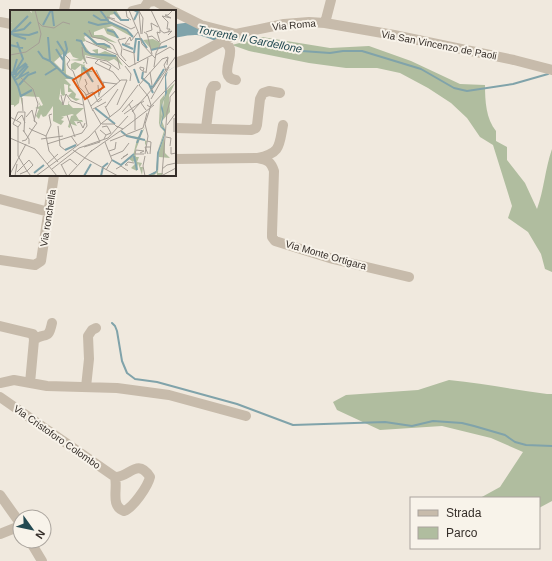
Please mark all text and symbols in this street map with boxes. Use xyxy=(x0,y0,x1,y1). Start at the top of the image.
inset map xyxy=(10,10,176,176)
street label: Via Roma xyxy=(272,18,317,32)
water label: Torrente Il Gardellone xyxy=(197,23,303,55)
street label: Via San Vincenzo de Paoli xyxy=(380,28,498,62)
street label: Via ronchella xyxy=(38,188,58,247)
street label: Via Monte Ortigara xyxy=(284,238,368,272)
street label: Via Cristoforo Colombo xyxy=(12,403,103,471)
legend xyxy=(410,497,540,549)
text: Strada xyxy=(446,506,482,520)
north arrow xyxy=(12,509,52,549)
text: Parco xyxy=(446,526,478,540)
text: N xyxy=(33,528,48,541)

